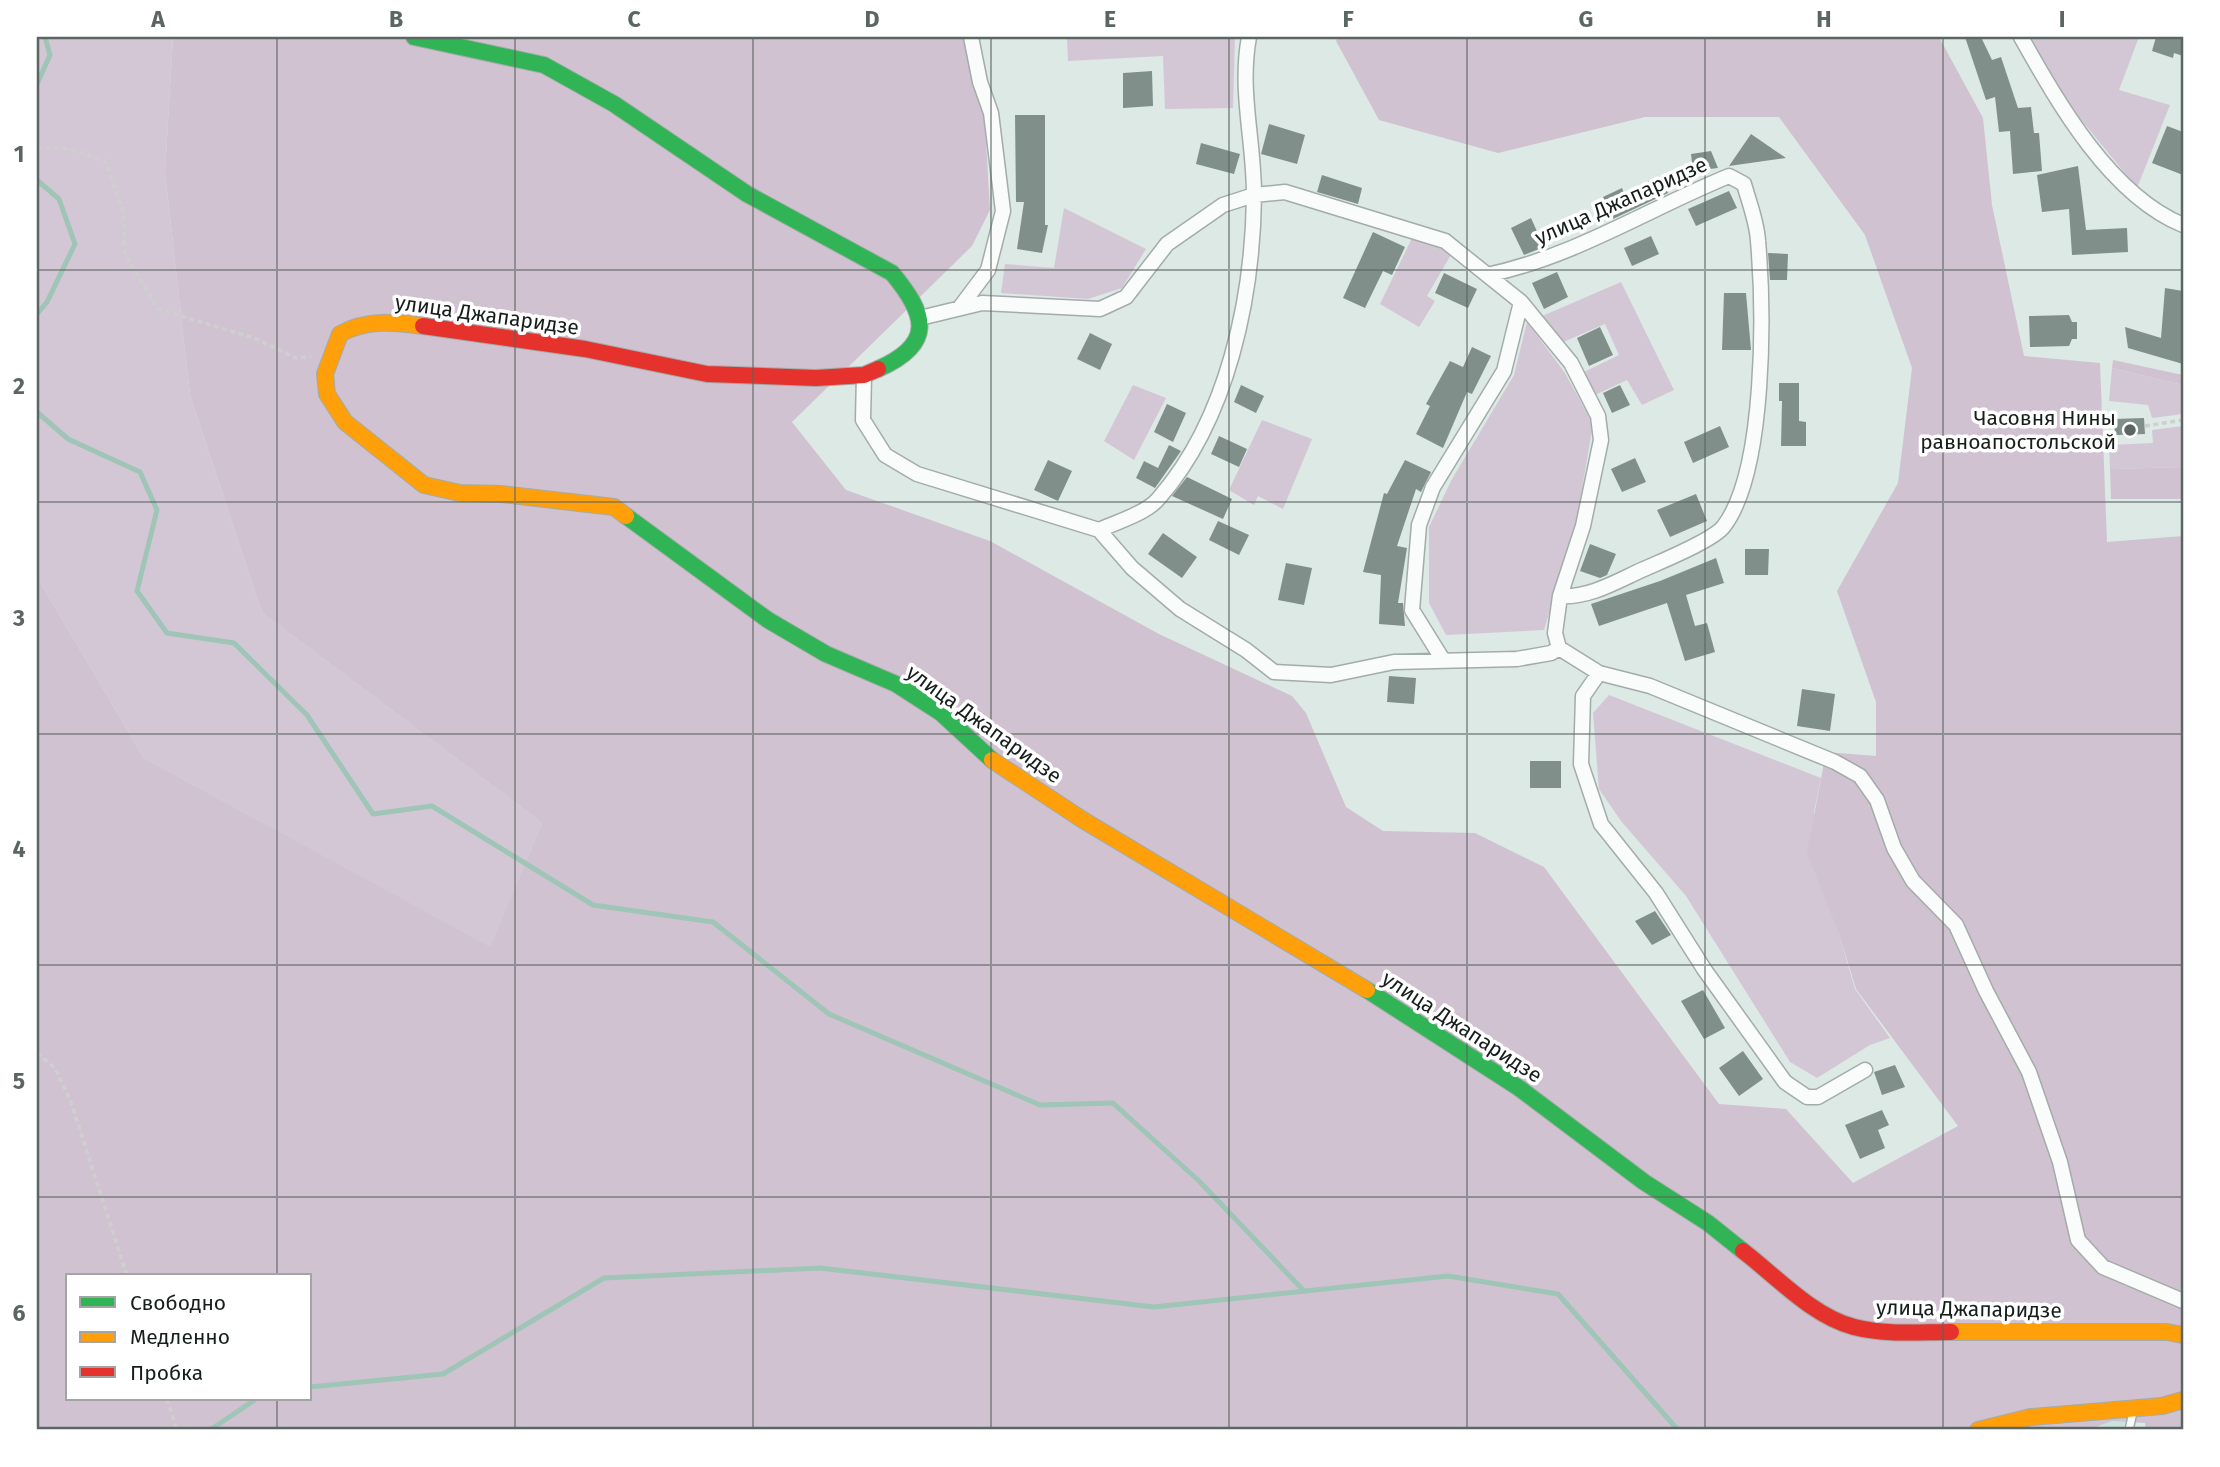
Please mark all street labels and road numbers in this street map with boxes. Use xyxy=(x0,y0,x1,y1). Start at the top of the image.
street label: улица Джапаридзе xyxy=(1531,151,1711,251)
street label: улица Джапаридзе xyxy=(393,289,581,341)
street label: улица Джапаридзе xyxy=(901,659,1067,789)
street label: улица Джапаридзе xyxy=(1377,966,1547,1088)
street label: улица Джапаридзе xyxy=(1876,1294,2062,1324)

